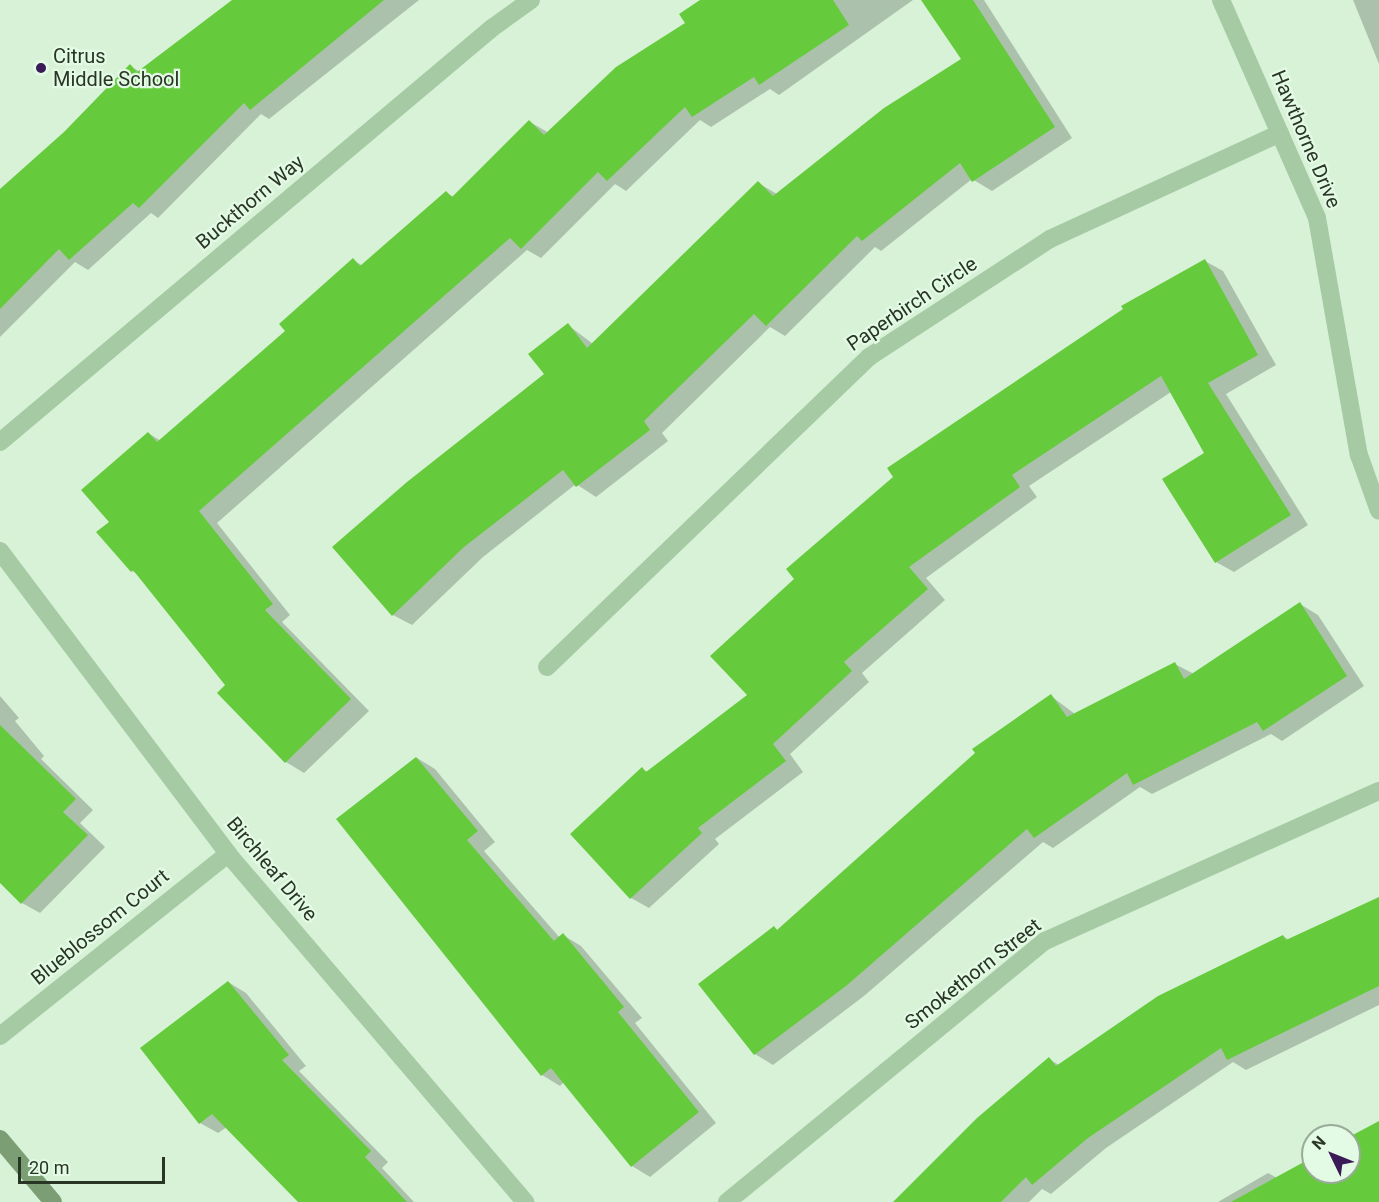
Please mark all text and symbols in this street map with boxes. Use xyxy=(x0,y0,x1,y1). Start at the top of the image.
place label: Citrus Middle School xyxy=(53,45,179,92)
marker: Citrus Middle School xyxy=(34,61,48,75)
street label: Hawthorne Drive xyxy=(1266,66,1346,212)
street label: Buckthorn Way xyxy=(191,150,309,254)
street label: Paperbirch Circle xyxy=(842,252,982,356)
street label: Birchleaf Drive xyxy=(221,812,323,926)
street label: Blueblossom Court xyxy=(26,864,174,990)
street label: Smokethorn Street xyxy=(900,913,1046,1035)
north arrow xyxy=(1301,1124,1361,1184)
text: N xyxy=(1308,1132,1330,1153)
scale bar xyxy=(21,1145,168,1183)
text: 20 m xyxy=(29,1157,69,1178)

